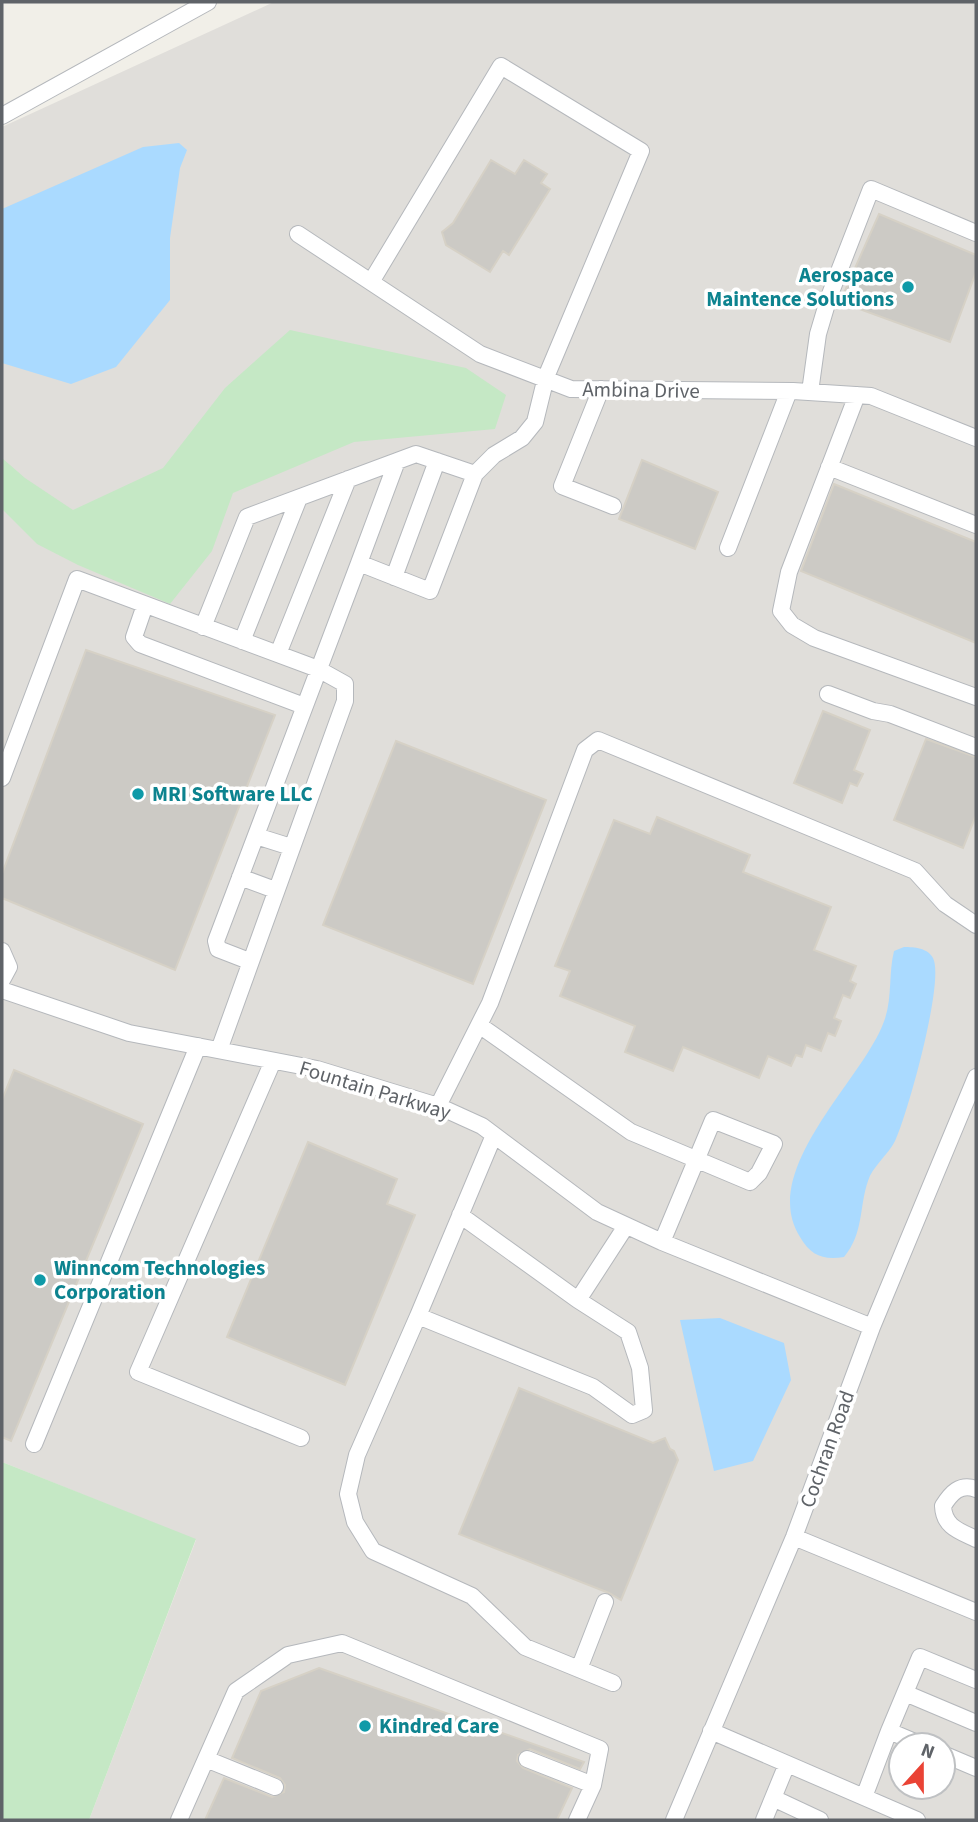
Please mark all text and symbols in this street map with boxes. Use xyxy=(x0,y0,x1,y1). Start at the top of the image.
place label: Aerospace Maintence Solutions xyxy=(706,260,894,314)
marker: Aerospace Maintence Solutions xyxy=(900,279,916,295)
street label: Ambina Drive xyxy=(582,374,700,406)
place label: MRI Software LLC xyxy=(152,779,313,809)
marker: MRI Software LLC xyxy=(130,786,146,802)
street label: Fountain Parkway xyxy=(296,1053,455,1127)
place label: Winncom Technologies Corporation xyxy=(54,1253,265,1307)
marker: Winncom Technologies Corporation xyxy=(32,1272,48,1288)
street label: Cochran Road xyxy=(792,1386,862,1512)
place label: Kindred Care xyxy=(379,1711,499,1741)
marker: Kindred Care xyxy=(357,1718,373,1734)
north arrow xyxy=(887,1731,957,1801)
text: N xyxy=(917,1737,938,1766)

